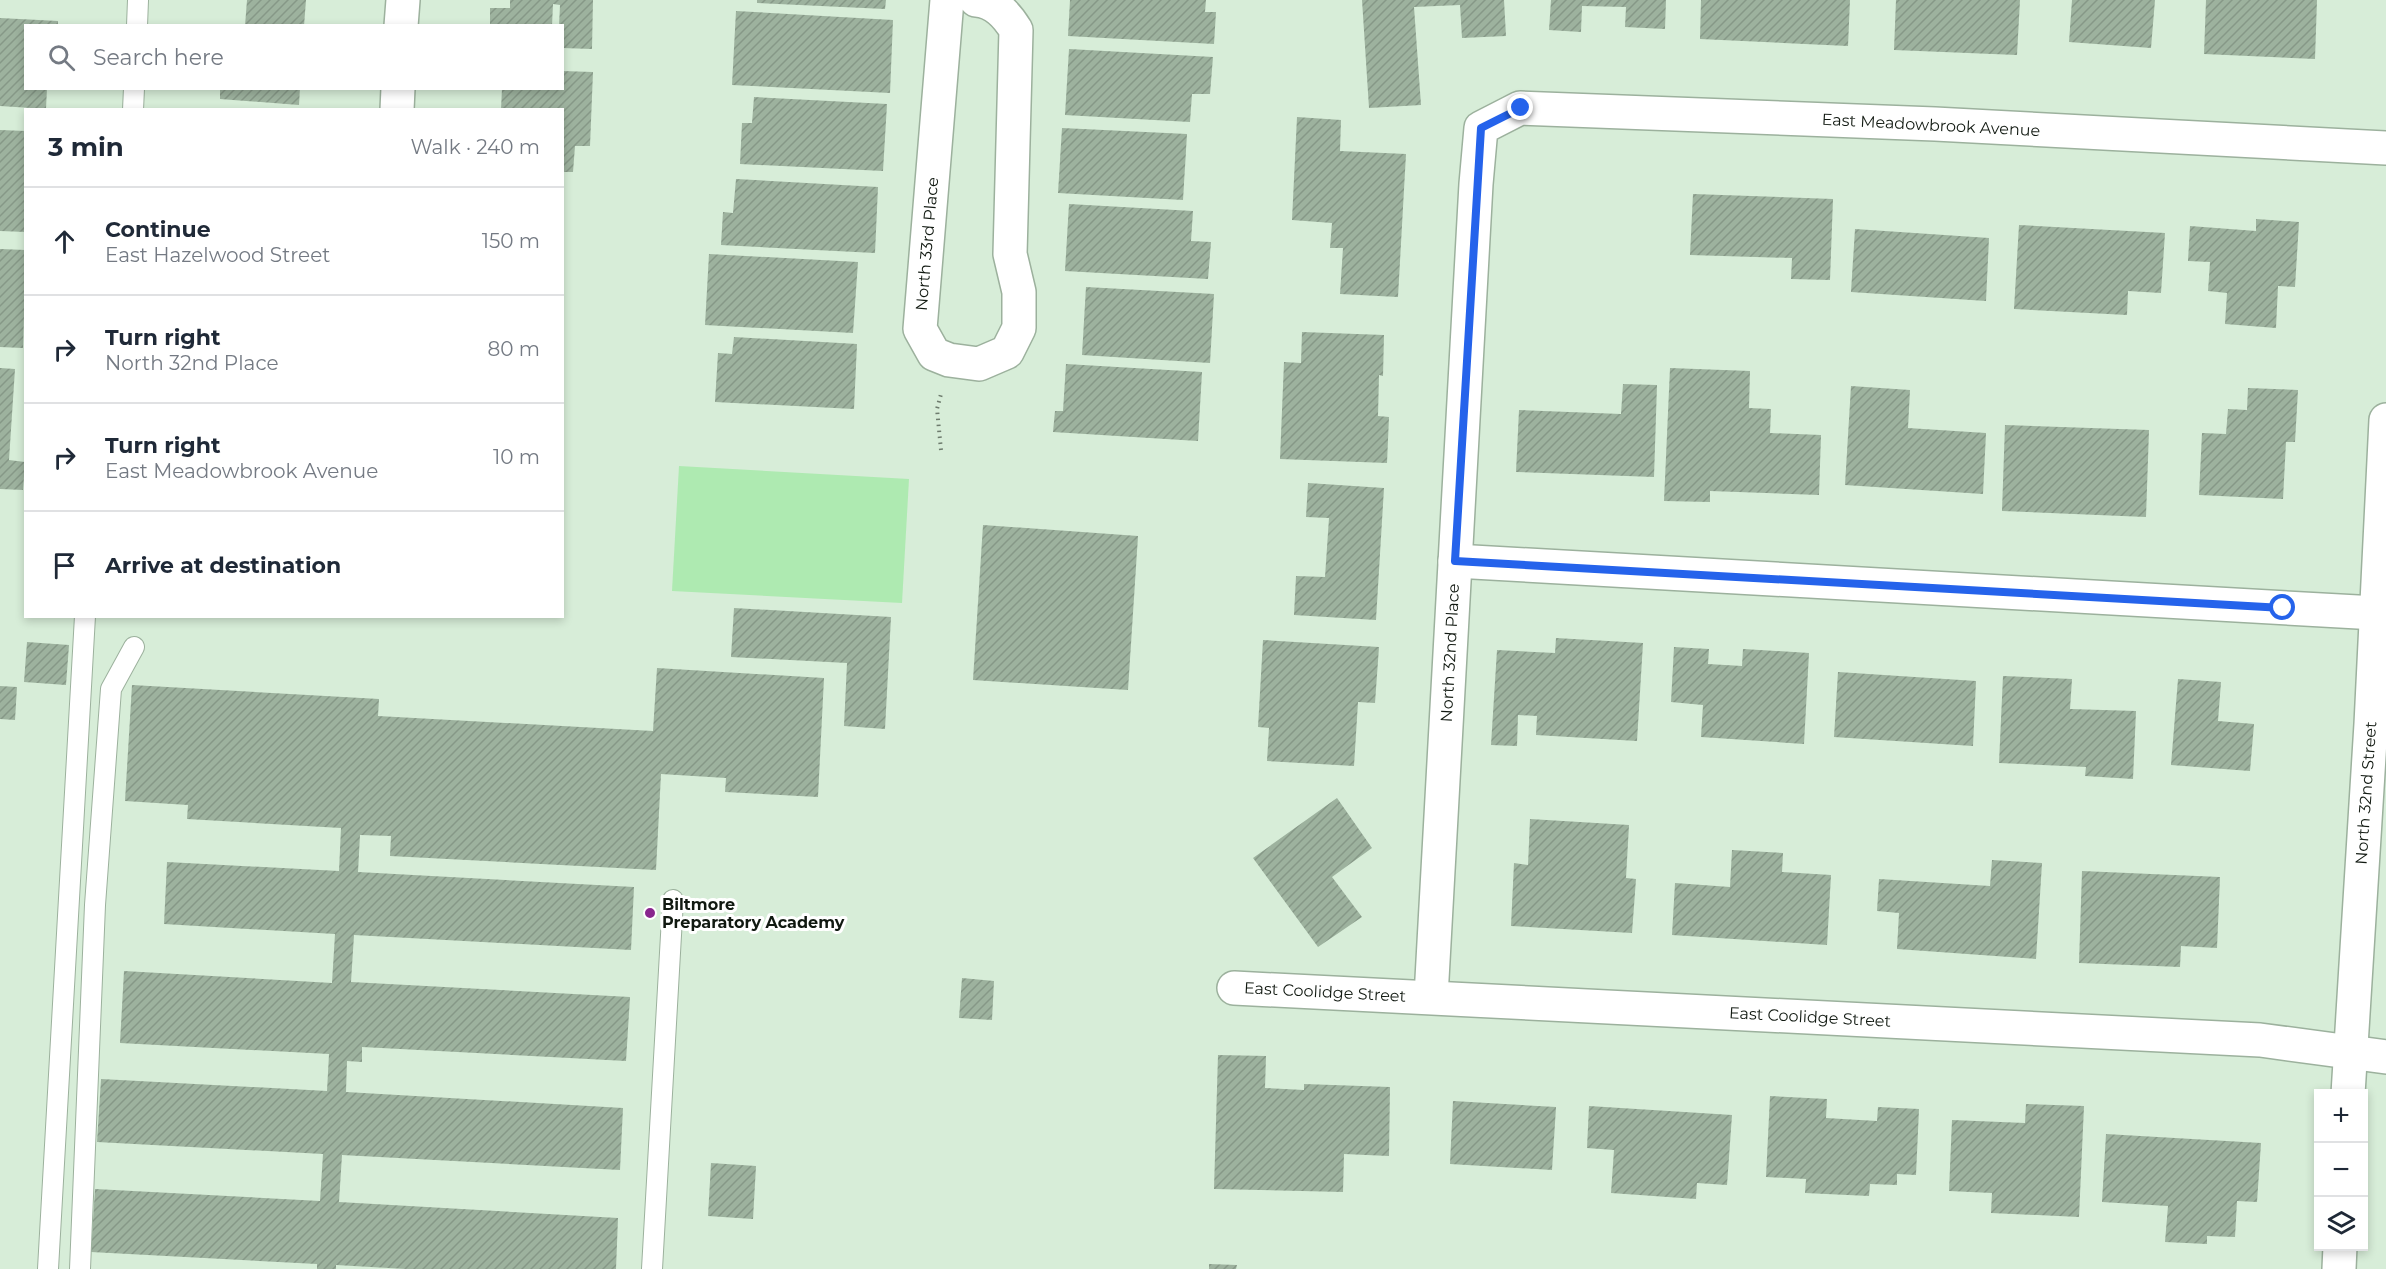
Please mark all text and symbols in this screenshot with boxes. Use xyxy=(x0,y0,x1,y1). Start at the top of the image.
search box xyxy=(24,24,564,90)
icon: search xyxy=(45,41,78,74)
text: Search here xyxy=(93,44,224,71)
route end xyxy=(1507,94,1533,120)
street label: East Meadowbrook Avenue xyxy=(1821,110,2041,140)
text: 3 min xyxy=(48,131,124,163)
text: Walk · 240 m xyxy=(410,135,540,159)
street label: North 33rd Place xyxy=(912,176,942,312)
text: Continue xyxy=(105,216,211,243)
icon: ahead xyxy=(48,225,81,258)
text: 150 m xyxy=(482,229,540,253)
text: East Hazelwood Street xyxy=(105,243,330,267)
text: Turn right xyxy=(105,324,220,351)
icon: right xyxy=(48,333,81,366)
text: 80 m xyxy=(488,337,540,361)
text: North 32nd Place xyxy=(105,351,279,375)
text: Turn right xyxy=(105,432,220,459)
icon: right xyxy=(48,441,81,474)
text: 10 m xyxy=(493,445,540,469)
text: East Meadowbrook Avenue xyxy=(105,459,378,483)
icon: arrive xyxy=(48,549,81,582)
text: Arrive at destination xyxy=(105,552,341,579)
street label: North 32nd Place xyxy=(1437,583,1463,723)
route start xyxy=(2269,594,2295,620)
street label: North 32nd Street xyxy=(2352,720,2381,865)
place label: Biltmore Preparatory Academy xyxy=(662,895,845,932)
marker: Biltmore Preparatory Academy xyxy=(643,906,657,920)
street label: East Coolidge Street xyxy=(1244,978,1407,1006)
street label: East Coolidge Street xyxy=(1729,1003,1892,1031)
map controls xyxy=(2314,1089,2368,1251)
button: + xyxy=(2314,1089,2368,1143)
button: − xyxy=(2314,1143,2368,1197)
button: layers xyxy=(2314,1197,2368,1251)

